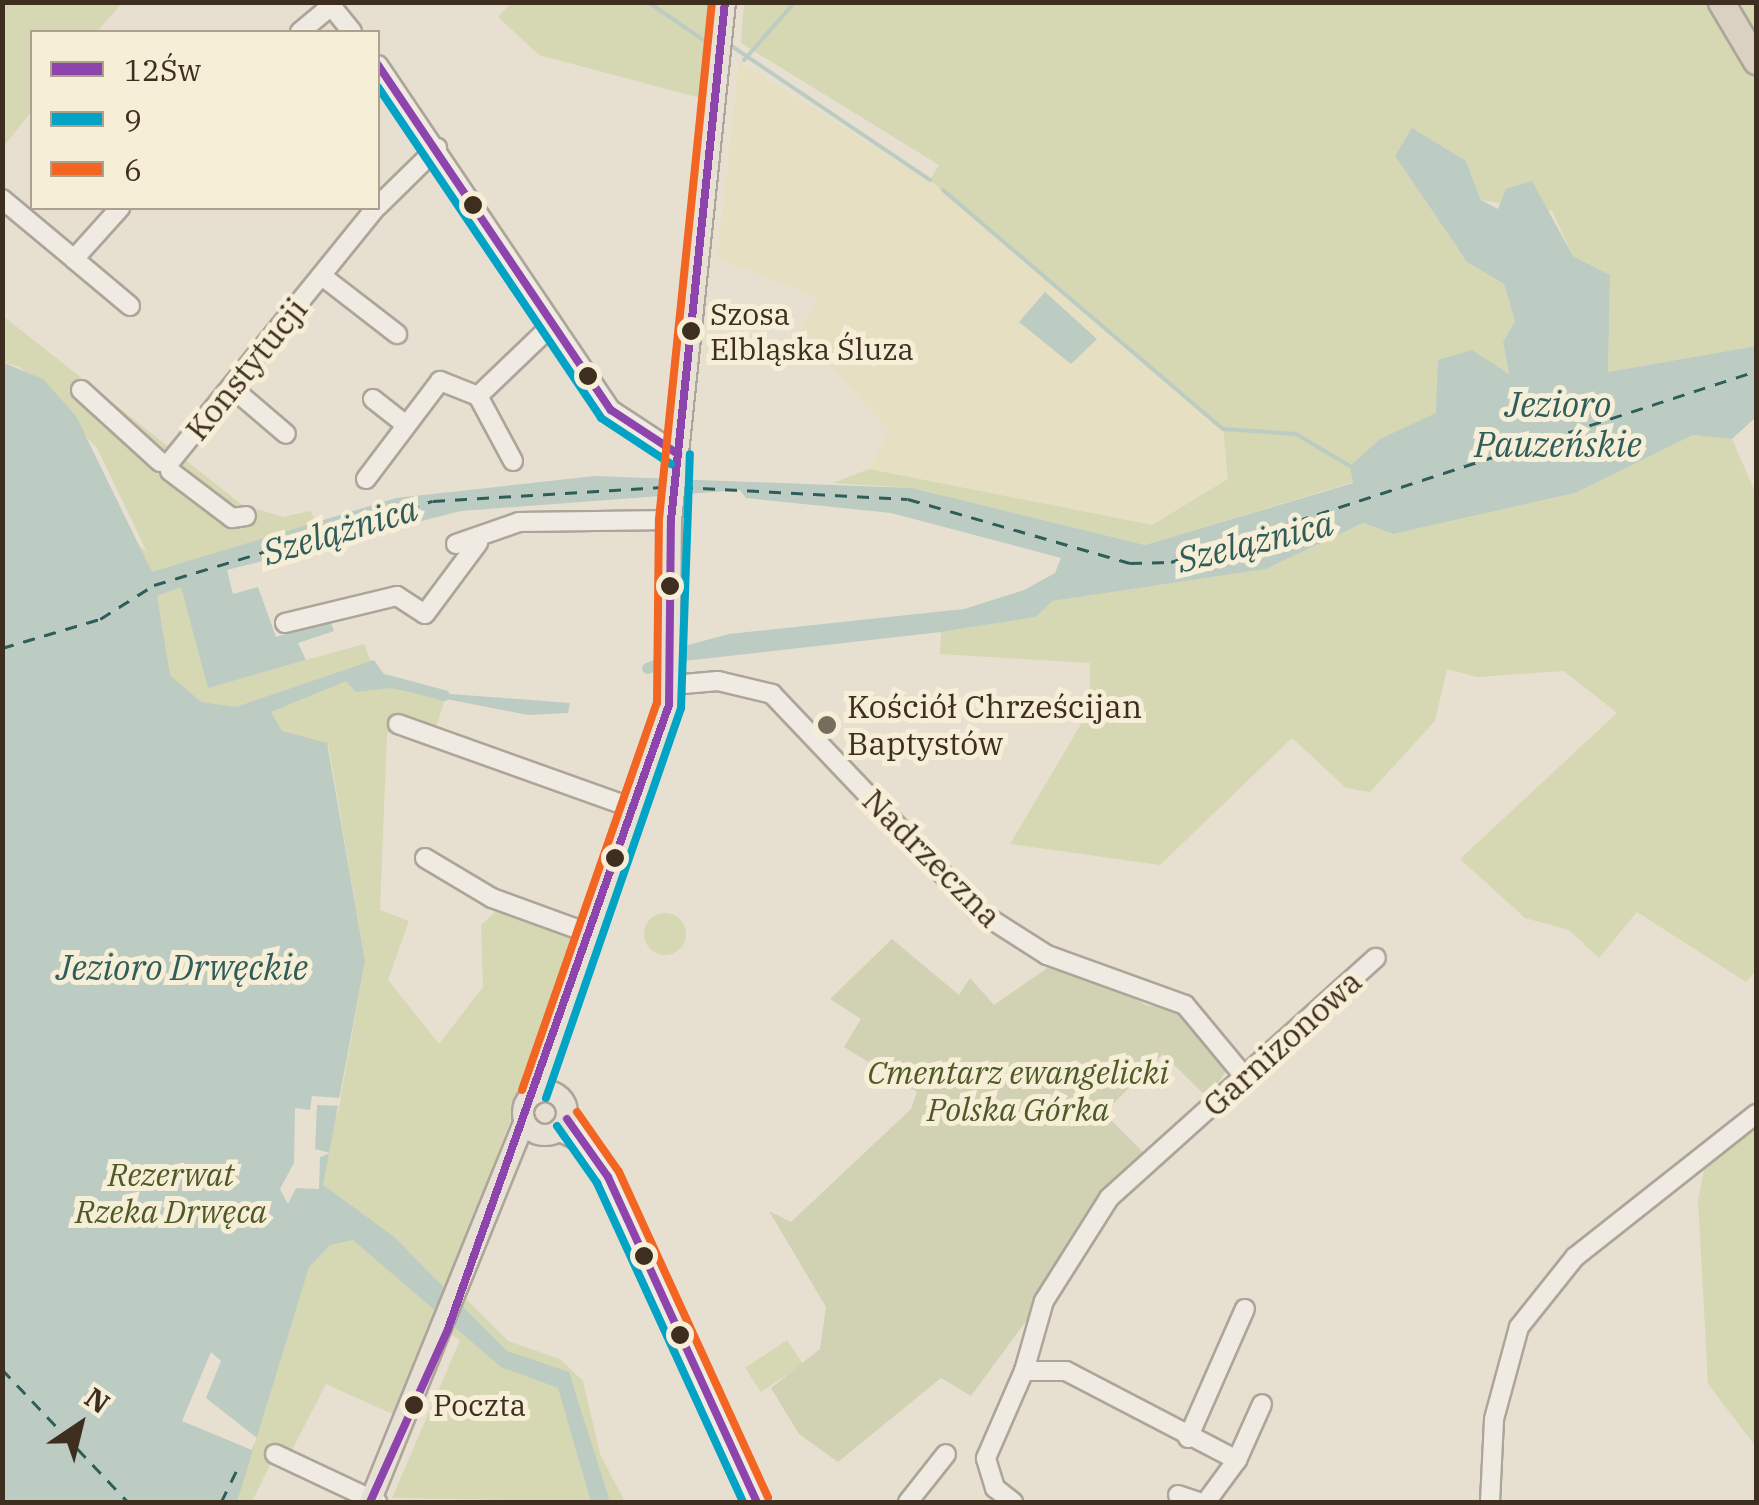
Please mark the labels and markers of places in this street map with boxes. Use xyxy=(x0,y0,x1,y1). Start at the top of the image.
unlabelled marker xyxy=(463,195,483,215)
place label: Szosa Elbląska Śluza xyxy=(710,296,914,366)
marker: Szosa Elbląska Śluza xyxy=(681,321,701,341)
unlabelled marker xyxy=(578,366,598,386)
unlabelled marker xyxy=(660,576,680,596)
place label: Kościół Chrześcijan Baptystów xyxy=(847,688,1142,763)
marker: Kościół Chrześcijan Baptystów xyxy=(816,714,838,736)
unlabelled marker xyxy=(605,848,625,868)
unlabelled marker xyxy=(634,1246,654,1266)
unlabelled marker xyxy=(670,1325,690,1345)
place label: Poczta xyxy=(433,1387,526,1423)
marker: Poczta xyxy=(404,1395,424,1415)

